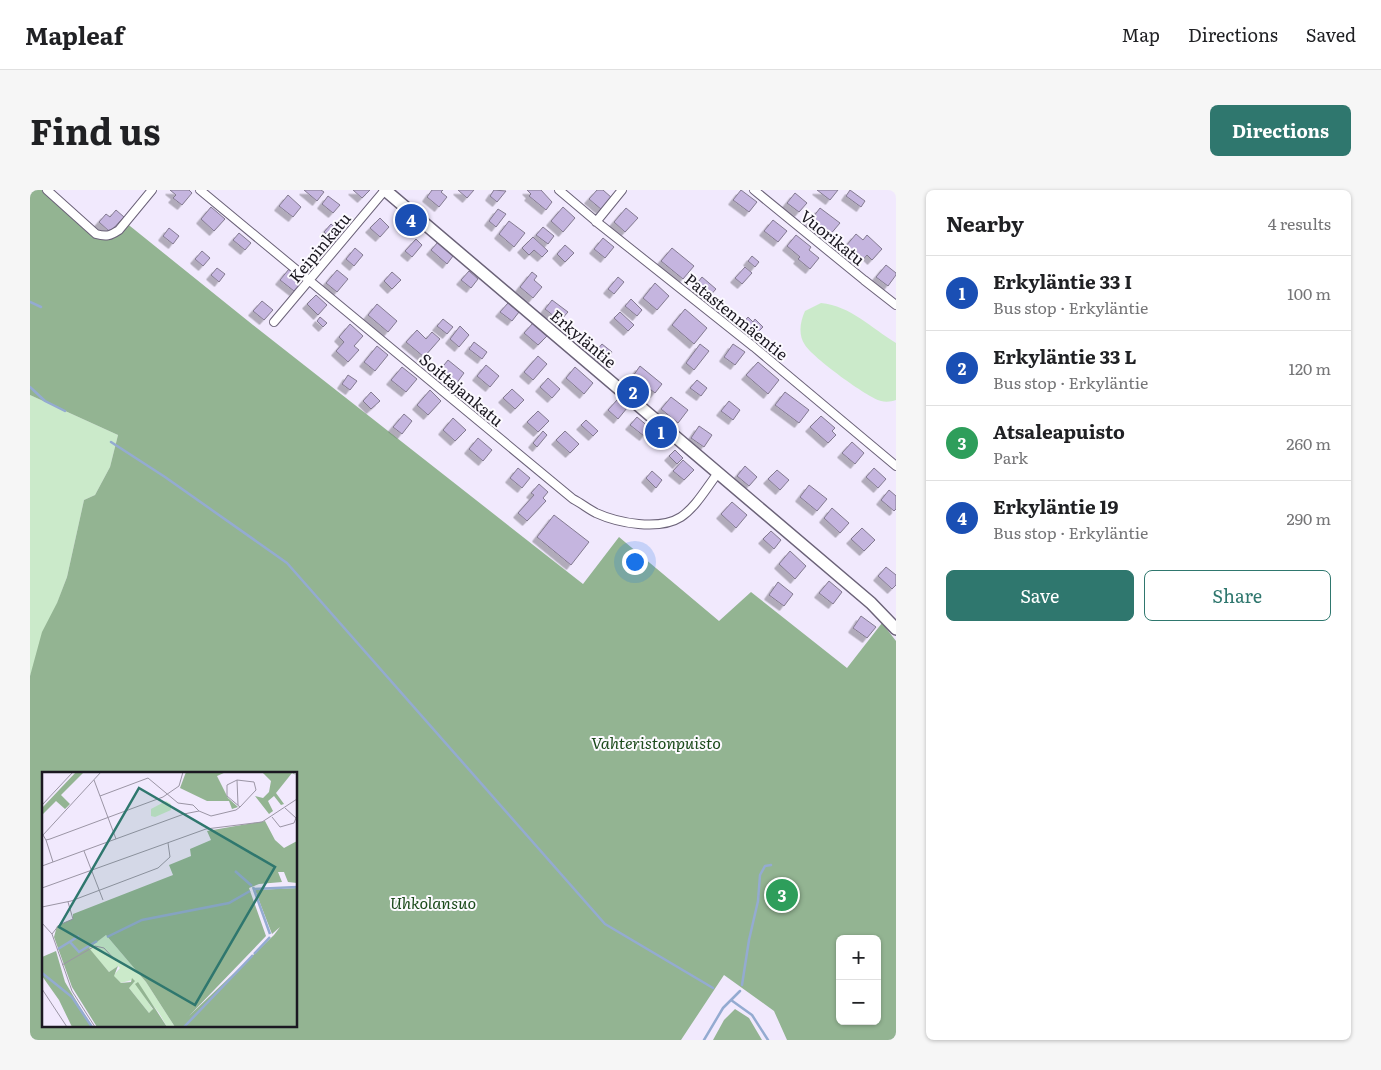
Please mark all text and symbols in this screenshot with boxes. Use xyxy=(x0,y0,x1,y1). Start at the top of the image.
text: Mapleaf xyxy=(25,17,124,52)
text: Map xyxy=(1122,21,1160,48)
text: Directions xyxy=(1188,21,1278,48)
text: Saved xyxy=(1306,21,1356,48)
text: Find us xyxy=(30,104,160,156)
button: Directions xyxy=(1210,105,1351,156)
pin: 4 xyxy=(395,201,427,239)
street label: Vuorikatu xyxy=(795,203,871,271)
street label: Keipinkatu xyxy=(282,207,356,287)
text: Nearby xyxy=(946,207,1024,238)
text: 4 results xyxy=(1268,211,1331,235)
street label: Patastenmäentie xyxy=(680,267,794,365)
text: Erkyläntie 33 I xyxy=(993,267,1132,295)
text: 1 xyxy=(959,281,965,305)
text: 100 m xyxy=(1287,281,1331,305)
text: Bus stop · Erkyläntie xyxy=(993,295,1148,319)
street label: Erkyläntie xyxy=(546,303,622,373)
text: Erkyläntie 33 L xyxy=(993,342,1137,370)
street label: Soittajankatu xyxy=(415,347,509,431)
text: 2 xyxy=(958,356,966,380)
text: 120 m xyxy=(1288,356,1331,380)
text: Bus stop · Erkyläntie xyxy=(993,370,1148,394)
pin: 2 xyxy=(617,373,649,411)
pin: 1 xyxy=(645,413,677,451)
text: Atsaleapuisto xyxy=(993,417,1125,445)
text: 3 xyxy=(958,431,966,455)
text: 260 m xyxy=(1286,431,1331,455)
text: Park xyxy=(993,445,1028,469)
text: Erkyläntie 19 xyxy=(993,492,1118,520)
text: 4 xyxy=(957,506,967,530)
text: 290 m xyxy=(1287,506,1331,530)
text: Bus stop · Erkyläntie xyxy=(993,520,1148,544)
your location xyxy=(622,549,648,575)
button: Save xyxy=(946,570,1134,621)
button: Share xyxy=(1144,570,1331,621)
park label: Vahteristonpuisto xyxy=(591,730,721,754)
inset map xyxy=(42,772,298,1028)
pin: 3 xyxy=(766,876,798,914)
park label: Uhkolansuo xyxy=(390,890,476,914)
map controls xyxy=(836,935,881,1025)
button: + xyxy=(836,935,881,980)
button: − xyxy=(836,980,881,1025)

